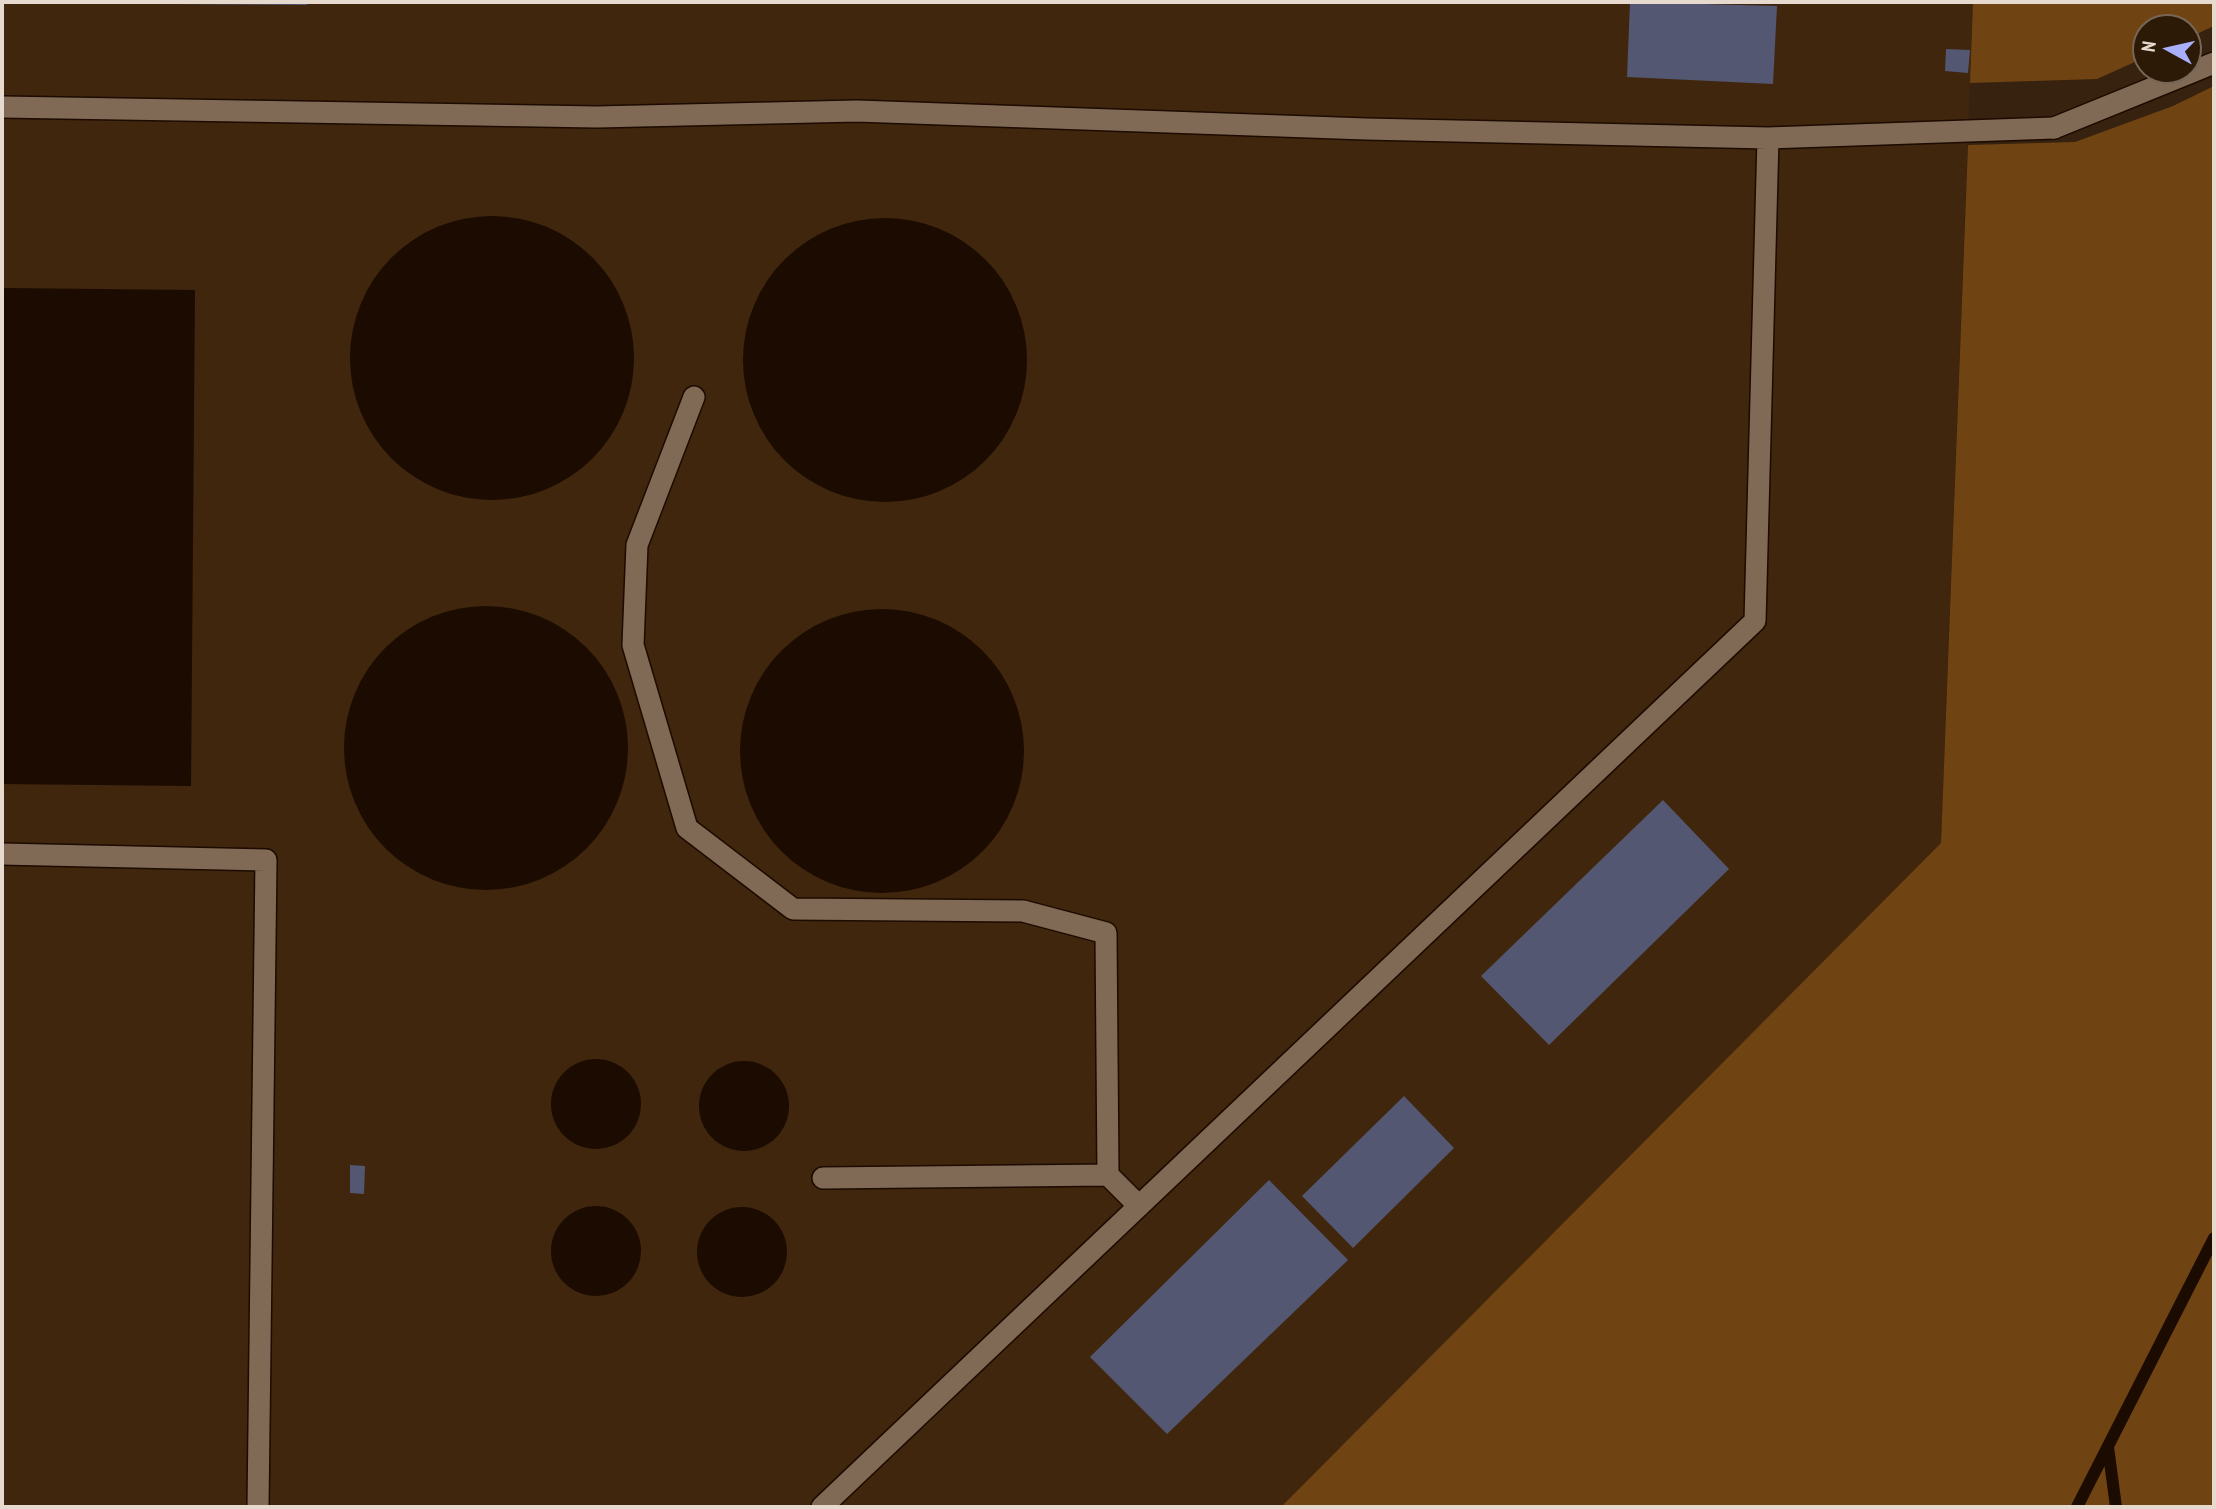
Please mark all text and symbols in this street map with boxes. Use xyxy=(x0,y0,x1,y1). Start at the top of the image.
north arrow xyxy=(2132,14,2202,84)
text: N xyxy=(2136,40,2161,53)

